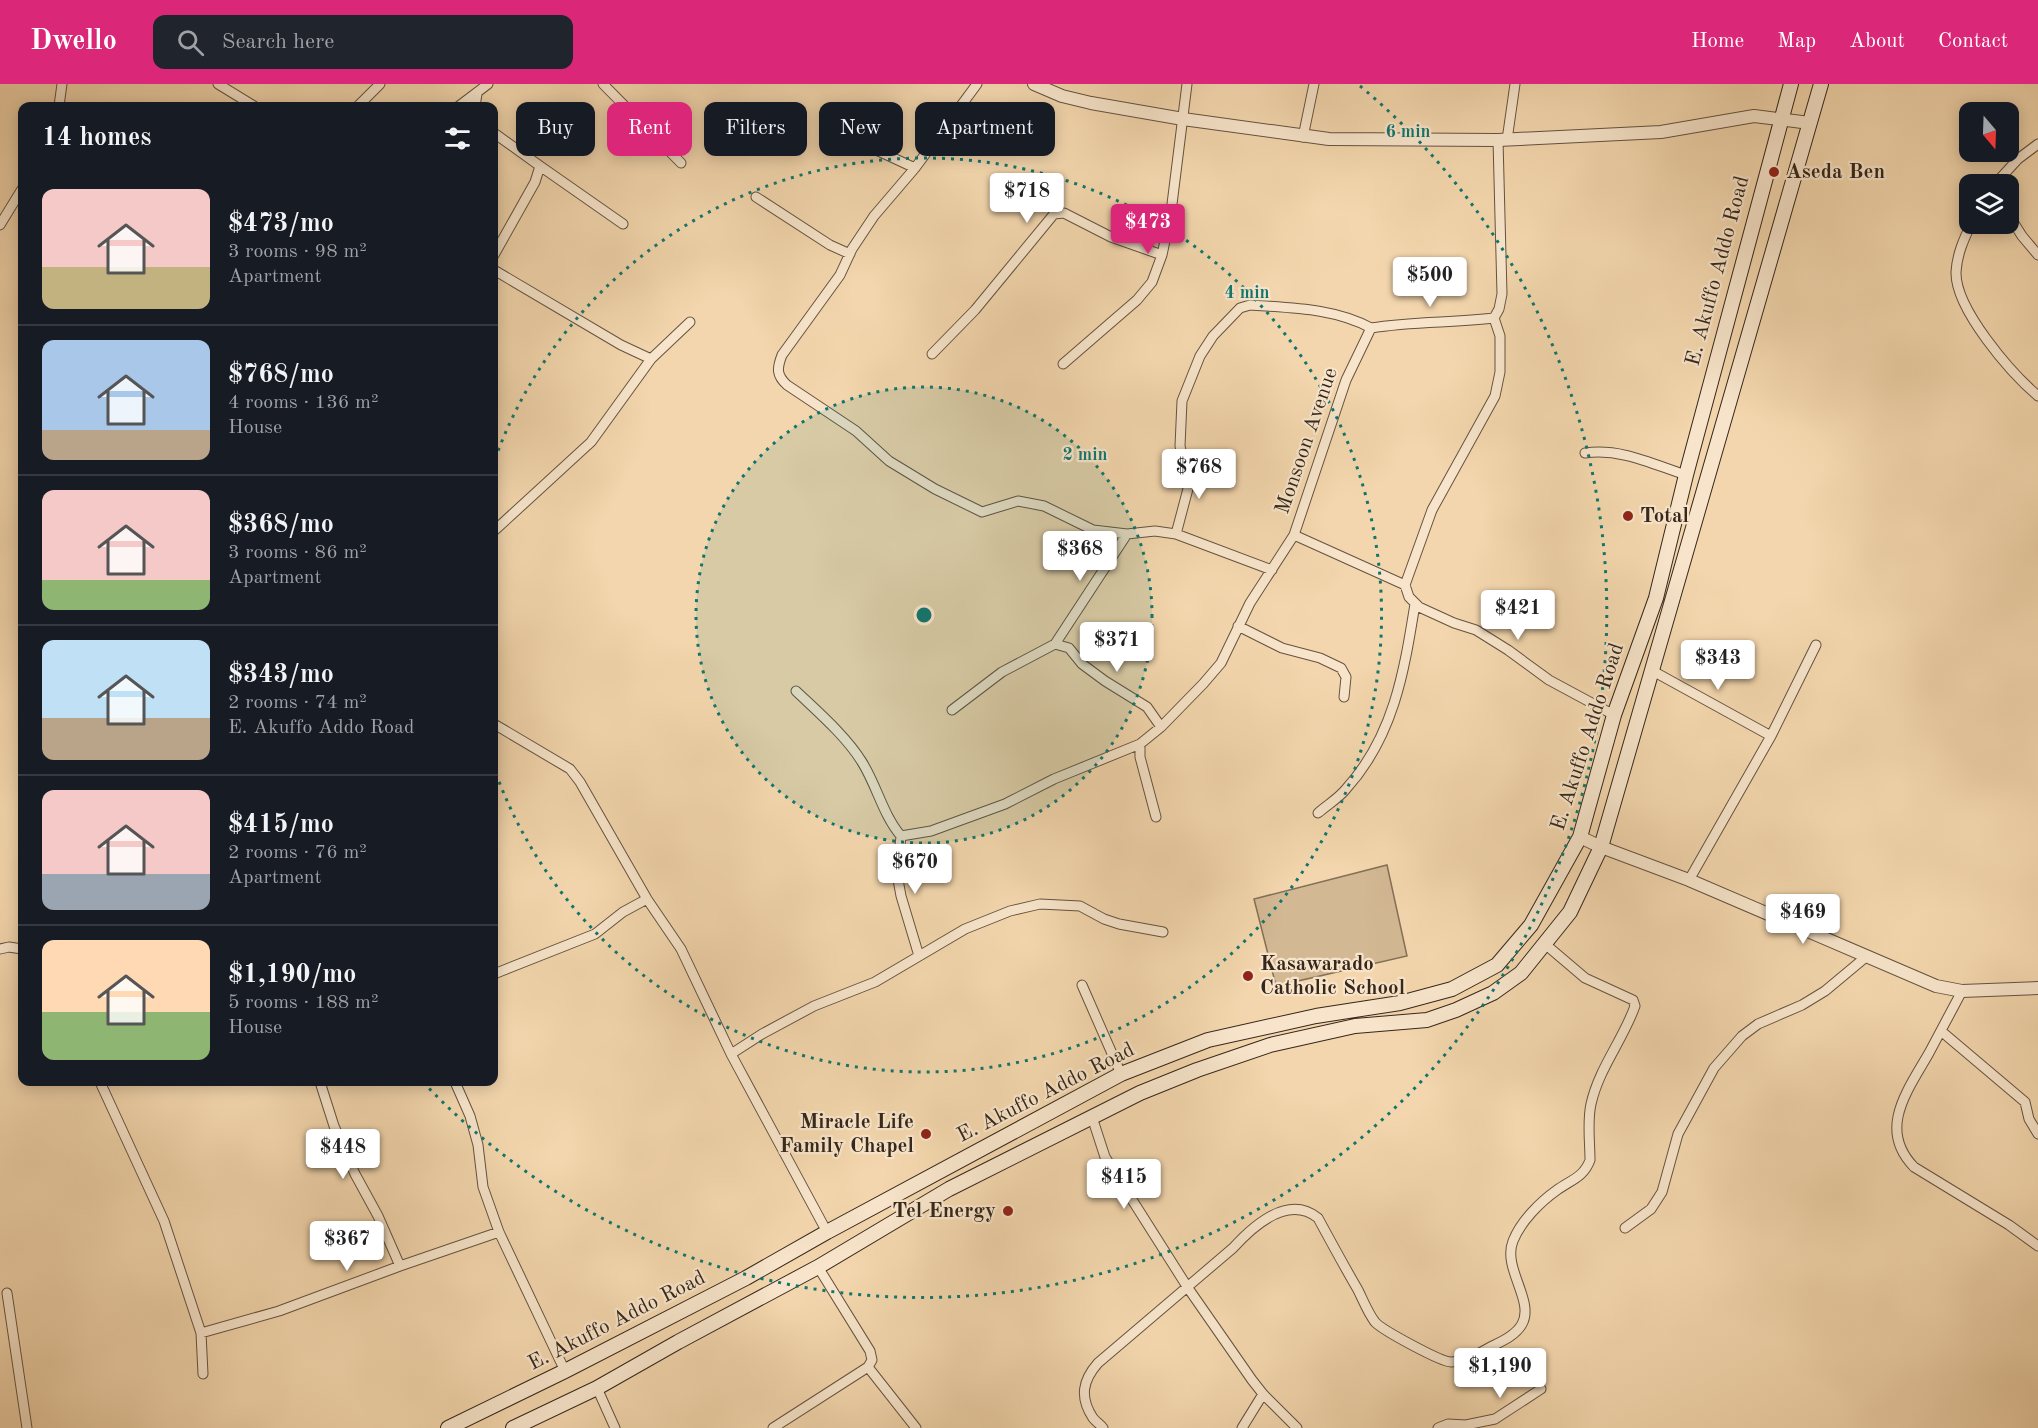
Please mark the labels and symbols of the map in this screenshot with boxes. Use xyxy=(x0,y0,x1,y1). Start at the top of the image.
north arrow xyxy=(1959,102,2019,162)
text: 6 min xyxy=(1385,123,1431,141)
place label: Aseda Ben xyxy=(1786,162,1885,183)
marker: Aseda Ben xyxy=(1767,165,1781,179)
pin: $718 xyxy=(991,173,1063,224)
street label: E. Akuffo Addo Road xyxy=(1683,174,1753,368)
pin: $473 xyxy=(1112,204,1184,255)
pin: $500 xyxy=(1394,257,1466,308)
text: 4 min xyxy=(1224,284,1270,302)
street label: Monsoon Avenue xyxy=(1272,365,1342,517)
text: 2 min xyxy=(1062,446,1108,464)
pin: $768 xyxy=(1163,449,1235,500)
place label: Total xyxy=(1640,506,1689,527)
marker: Total xyxy=(1621,509,1635,523)
pin: $368 xyxy=(1044,531,1116,582)
pin: $421 xyxy=(1482,590,1554,641)
centre of rings xyxy=(914,605,934,625)
pin: $371 xyxy=(1081,622,1153,673)
pin: $343 xyxy=(1682,640,1754,691)
street label: E. Akuffo Addo Road xyxy=(1548,641,1628,833)
pin: $670 xyxy=(879,844,951,895)
pin: $469 xyxy=(1767,894,1839,945)
place label: Kasawarado Catholic School xyxy=(1260,954,1405,999)
marker: Kasawarado Catholic School xyxy=(1241,969,1255,983)
street label: E. Akuffo Addo Road xyxy=(954,1039,1138,1147)
place label: Miracle Life Family Chapel xyxy=(779,1112,914,1157)
marker: Miracle Life Family Chapel xyxy=(919,1127,933,1141)
pin: $448 xyxy=(307,1129,379,1180)
pin: $415 xyxy=(1088,1159,1160,1210)
place label: Tel Energy xyxy=(892,1201,996,1222)
marker: Tel Energy xyxy=(1001,1204,1015,1218)
pin: $367 xyxy=(311,1221,383,1272)
street label: E. Akuffo Addo Road xyxy=(525,1267,709,1375)
pin: $1,190 xyxy=(1451,1348,1549,1399)

